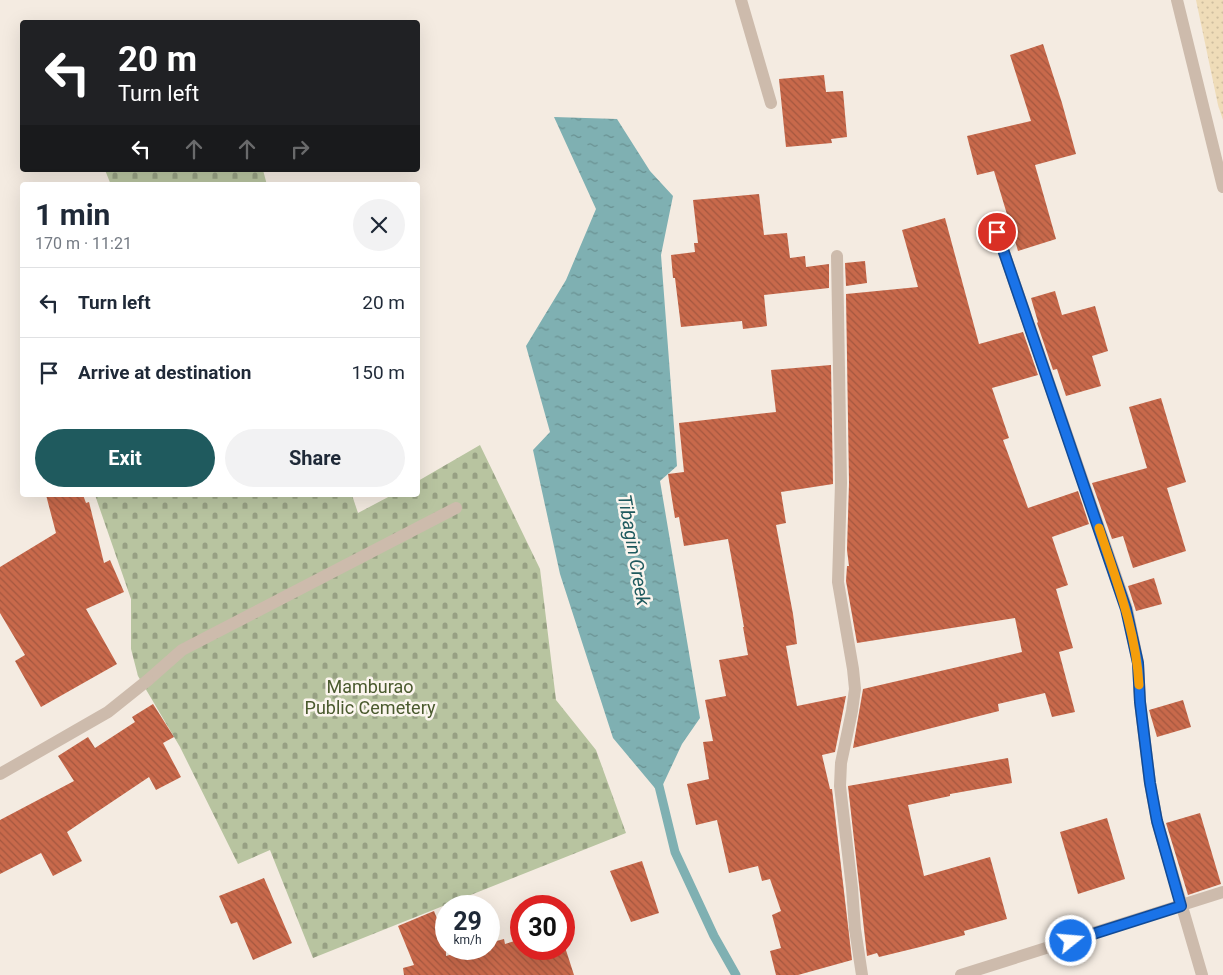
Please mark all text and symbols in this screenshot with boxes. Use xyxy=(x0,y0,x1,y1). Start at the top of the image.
text: 20 m xyxy=(118,39,197,80)
icon: left xyxy=(35,40,100,105)
text: Turn left xyxy=(118,81,199,106)
icon: left xyxy=(127,135,155,163)
icon: ahead xyxy=(180,135,208,163)
icon: ahead xyxy=(233,135,261,163)
icon: right xyxy=(286,135,314,163)
text: 1 min xyxy=(35,197,110,232)
button: close xyxy=(353,199,405,251)
pin xyxy=(976,211,1018,253)
icon: arrive xyxy=(983,218,1011,246)
text: 170 m · 11:21 xyxy=(35,234,132,253)
icon: left xyxy=(35,289,63,317)
text: Turn left xyxy=(78,291,151,314)
text: 20 m xyxy=(362,291,405,314)
icon: arrive xyxy=(35,359,63,387)
text: Arrive at destination xyxy=(78,361,251,384)
text: 150 m xyxy=(352,361,405,384)
button: Exit xyxy=(35,429,215,487)
button: Share xyxy=(225,429,405,487)
water label: Tibagin Creek xyxy=(613,493,655,608)
park label: Mamburao Public Cemetery xyxy=(305,676,436,718)
speed limit sign: 30 xyxy=(510,895,575,960)
text: 29 xyxy=(453,907,482,936)
position arrow xyxy=(1044,914,1096,966)
text: km/h xyxy=(453,933,482,947)

